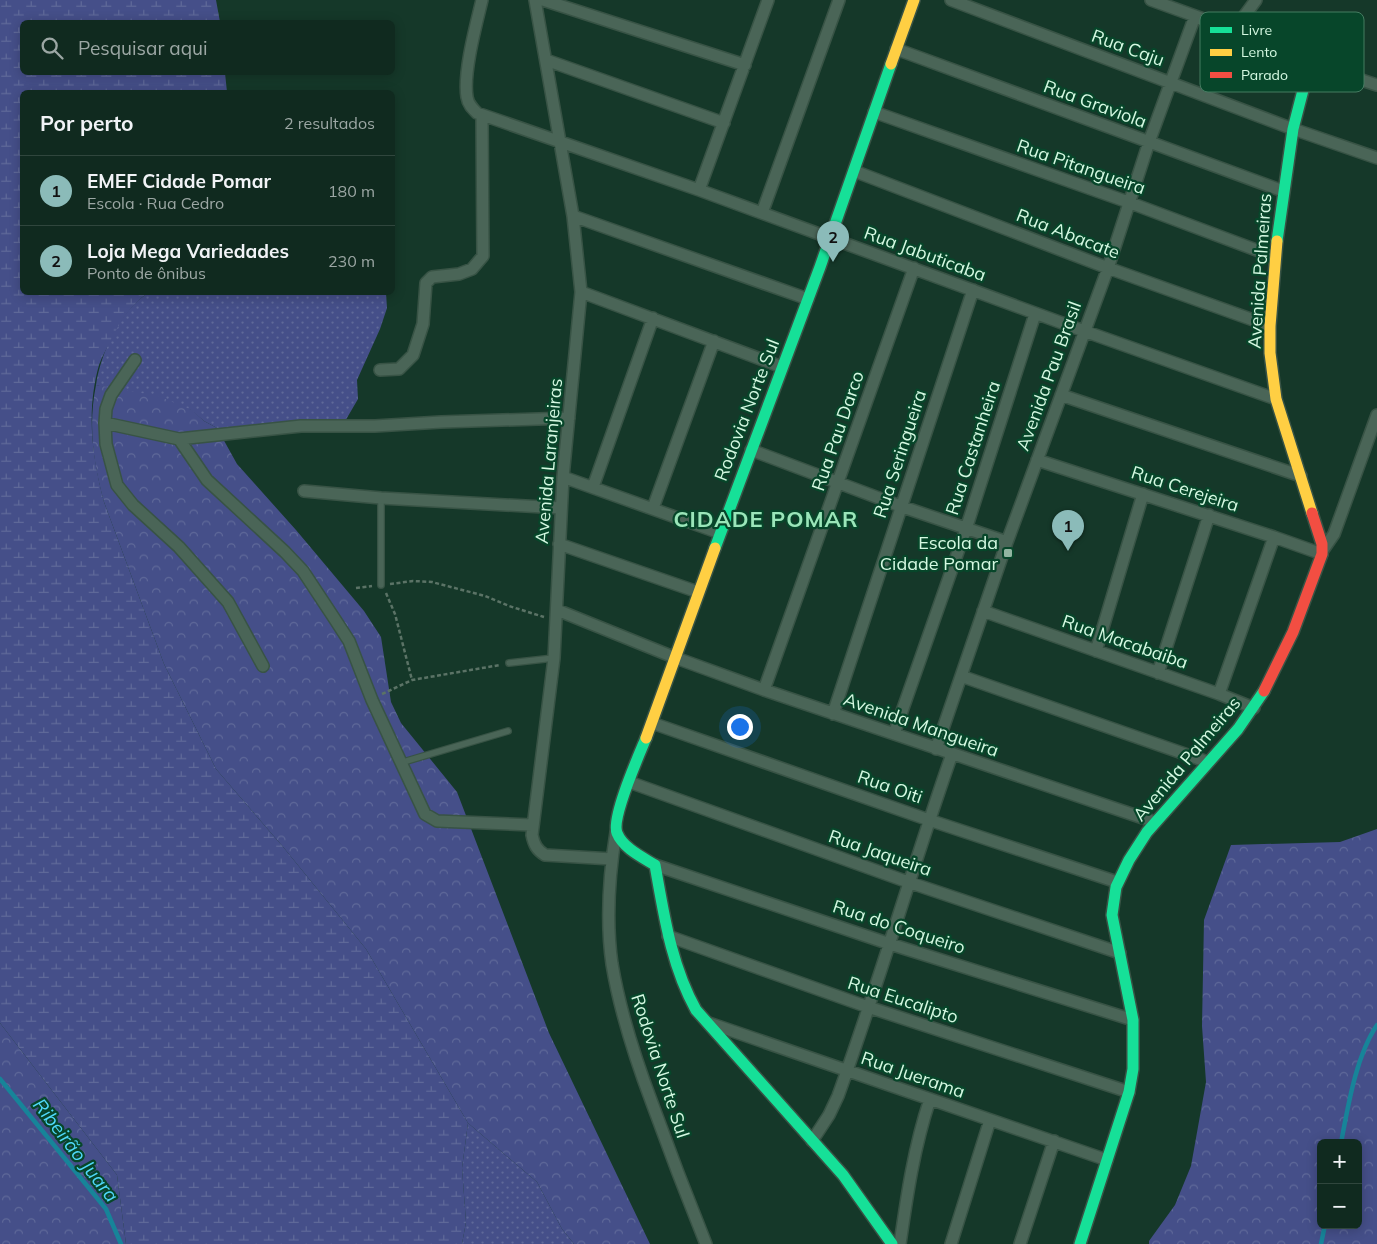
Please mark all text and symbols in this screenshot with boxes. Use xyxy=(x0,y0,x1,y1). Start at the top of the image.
legend xyxy=(1200,12,1364,92)
search box xyxy=(20,20,395,75)
text: Livre xyxy=(1241,21,1272,39)
street label: Rua Caju xyxy=(1089,24,1168,71)
icon: search xyxy=(38,34,66,62)
text: Pesquisar aqui xyxy=(78,36,208,60)
text: Lento xyxy=(1241,43,1277,61)
text: Parado xyxy=(1241,66,1288,84)
street label: Rua Graviola xyxy=(1041,74,1150,133)
text: Por perto xyxy=(40,110,134,136)
text: 2 resultados xyxy=(284,113,375,133)
street label: Rua Pitangueira xyxy=(1014,134,1149,199)
text: EMEF Cidade Pomar xyxy=(87,169,271,193)
text: 1 xyxy=(51,181,61,201)
text: 180 m xyxy=(328,181,375,201)
text: Escola · Rua Cedro xyxy=(87,193,224,213)
street label: Avenida Palmeiras xyxy=(1243,193,1276,349)
street label: Rua Abacate xyxy=(1013,203,1123,264)
pin: 2 xyxy=(817,221,849,262)
street label: Rua Jabuticaba xyxy=(861,221,989,286)
text: Loja Mega Variedades xyxy=(87,239,289,263)
text: 2 xyxy=(51,251,61,271)
text: 230 m xyxy=(328,251,375,271)
text: Ponto de ônibus xyxy=(87,263,206,283)
street label: Avenida Pau Brasil xyxy=(1011,298,1086,454)
street label: Rodovia Norte Sul xyxy=(709,336,784,484)
street label: Rua Pau Darco xyxy=(806,368,869,494)
street label: Avenida Laranjeiras xyxy=(530,377,567,545)
street label: Rua Castanheira xyxy=(940,378,1005,518)
street label: Rua Seringueira xyxy=(868,387,931,521)
street label: Rua Cerejeira xyxy=(1129,460,1242,517)
district label: CIDADE POMAR xyxy=(673,505,859,533)
pin: 1 xyxy=(1052,510,1084,551)
place label: Escola da Cidade Pomar xyxy=(880,531,998,575)
marker: Escola da Cidade Pomar xyxy=(1002,547,1014,559)
street label: Rua Macabaiba xyxy=(1059,609,1191,674)
street label: Avenida Mangueira xyxy=(841,687,1002,762)
street label: Avenida Palmeiras xyxy=(1128,692,1245,826)
your location xyxy=(727,714,753,740)
street label: Rua Oiti xyxy=(855,765,926,808)
street label: Rua Jaqueira xyxy=(826,824,935,881)
street label: Rua do Coqueiro xyxy=(830,894,968,959)
street label: Rua Eucalipto xyxy=(845,971,961,1028)
street label: Rodovia Norte Sul xyxy=(626,991,695,1141)
street label: Rua Juerama xyxy=(858,1046,968,1103)
water label: Ribeirão Juara xyxy=(28,1093,124,1207)
map controls xyxy=(1317,1139,1362,1229)
button: + xyxy=(1317,1139,1362,1184)
button: − xyxy=(1317,1184,1362,1229)

